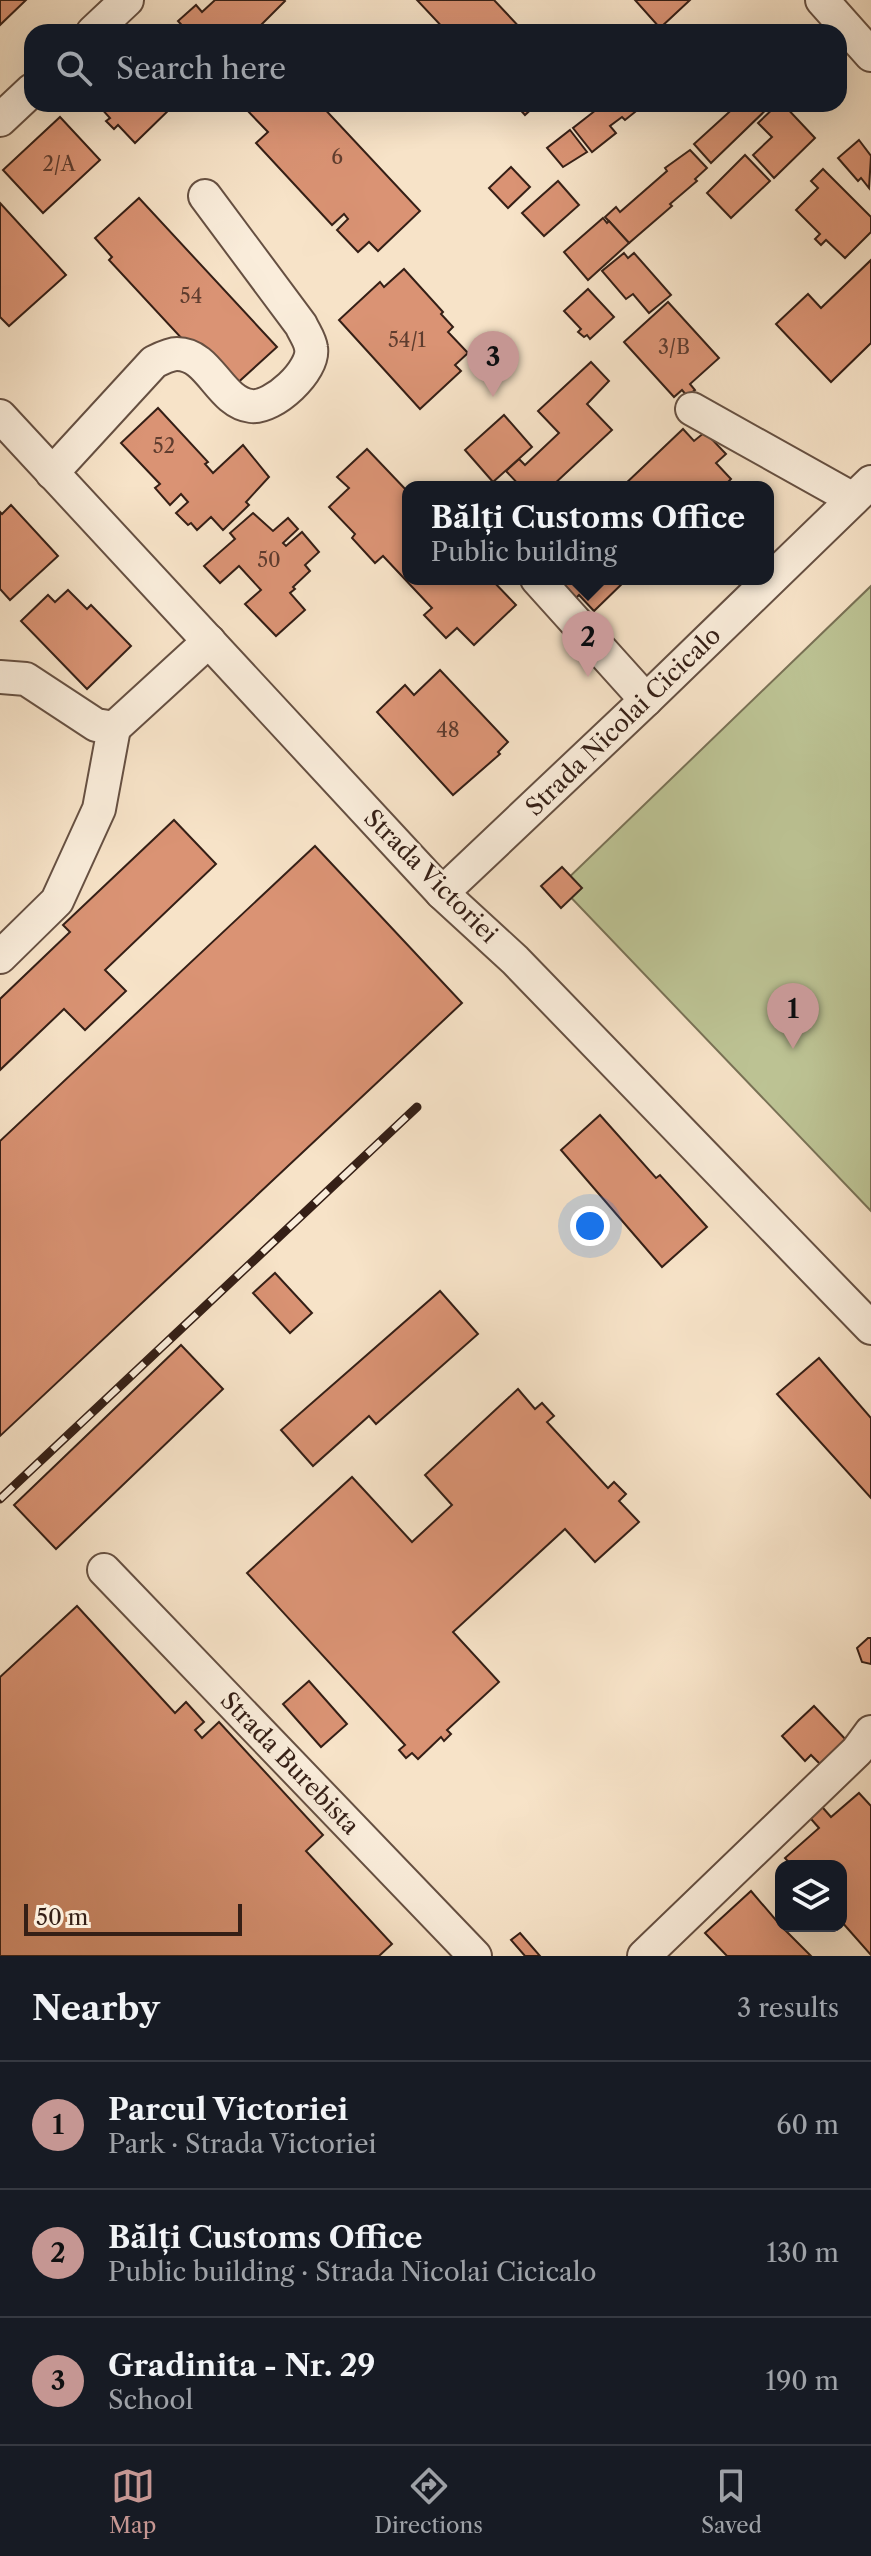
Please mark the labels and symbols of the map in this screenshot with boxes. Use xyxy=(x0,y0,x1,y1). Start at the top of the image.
house number: 6 xyxy=(331,145,343,169)
house number: 2/A xyxy=(42,152,77,176)
house number: 54 xyxy=(180,284,202,308)
house number: 54/1 xyxy=(388,328,427,352)
pin: 3 xyxy=(467,331,519,397)
house number: 3/B xyxy=(658,335,690,359)
house number: 52 xyxy=(153,434,175,458)
house number: 50 xyxy=(257,548,281,572)
pin: 2 xyxy=(562,611,614,677)
street label: Strada Nicolai Cicicalo xyxy=(520,620,726,822)
house number: 48 xyxy=(436,718,460,742)
street label: Strada Victoriei xyxy=(358,803,504,949)
pin: 1 xyxy=(767,983,819,1049)
your location xyxy=(570,1206,610,1246)
street label: Strada Burebista xyxy=(215,1686,366,1841)
scale bar xyxy=(24,1900,242,1936)

